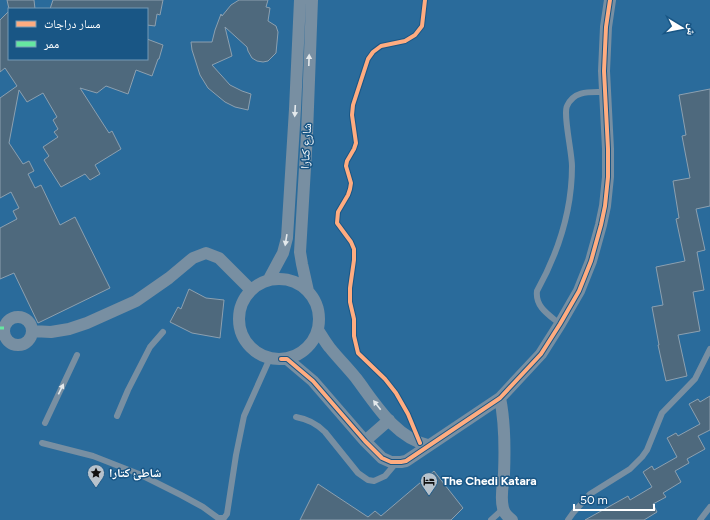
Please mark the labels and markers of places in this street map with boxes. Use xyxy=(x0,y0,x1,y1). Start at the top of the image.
place icon: شاطئ كتارا xyxy=(86,463,106,488)
place label: شاطئ كتارا xyxy=(109,466,161,481)
hotel icon: The Chedi Katara xyxy=(419,471,439,496)
place label: The Chedi Katara xyxy=(442,474,537,488)

